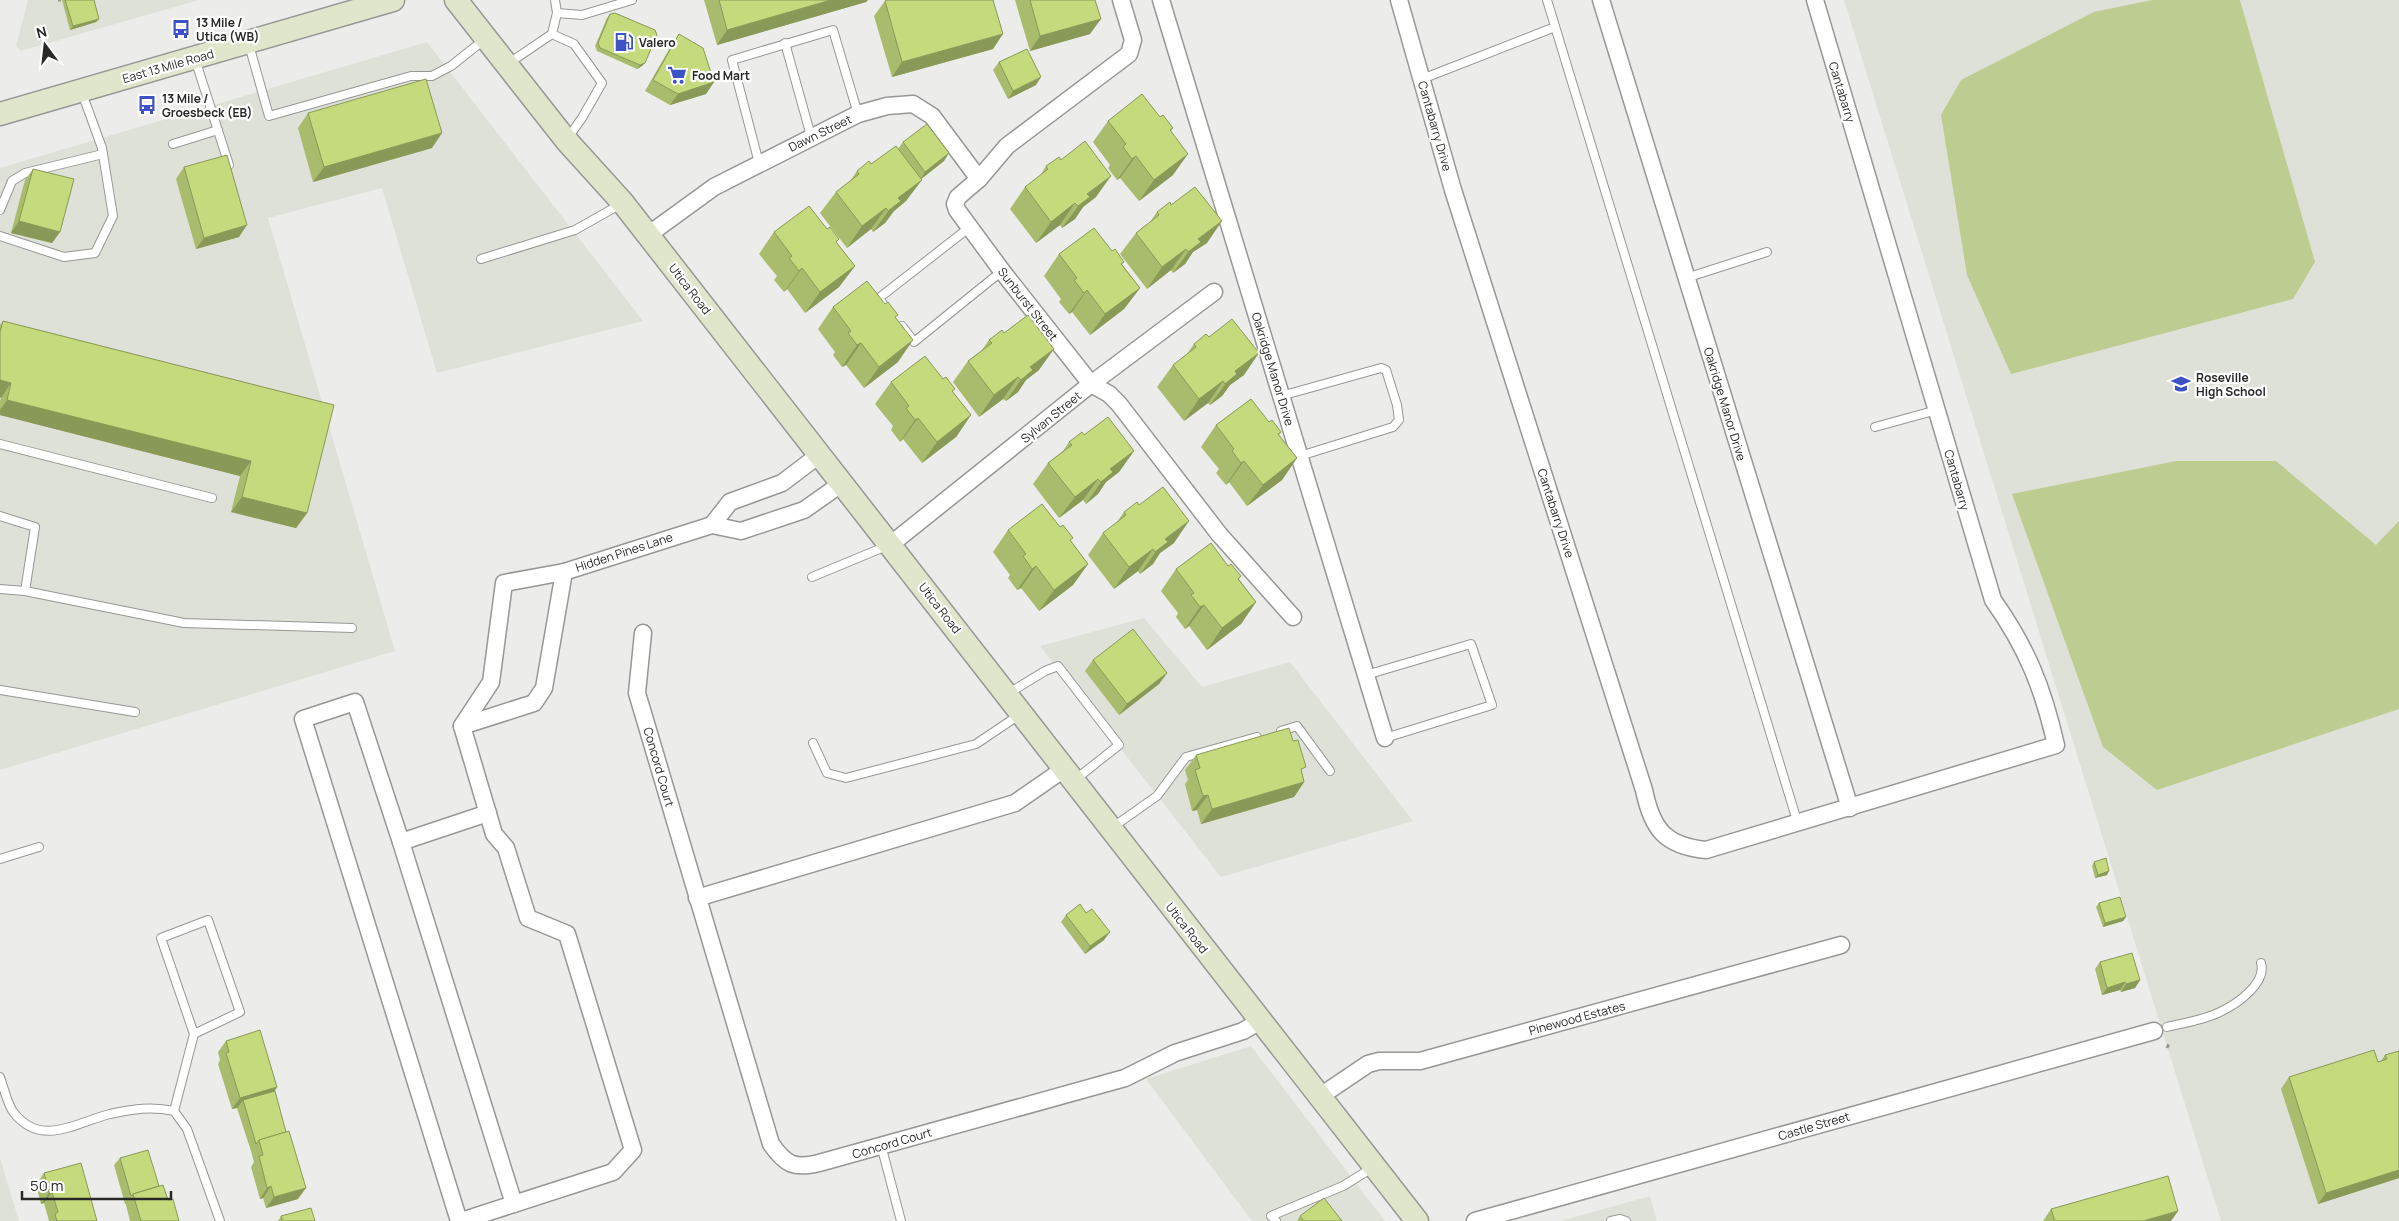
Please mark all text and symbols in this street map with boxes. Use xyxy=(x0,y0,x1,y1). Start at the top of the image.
place label: 13 Mile / Utica (WB) xyxy=(196,14,259,45)
bus stop icon: 13 Mile / Utica (WB) xyxy=(170,18,192,40)
north arrow xyxy=(20,20,70,70)
text: N xyxy=(34,21,49,42)
fuel station icon: Valero xyxy=(613,31,635,53)
place label: Valero xyxy=(639,34,676,51)
street label: East 13 Mile Road xyxy=(120,45,216,87)
street label: Cantabarry xyxy=(1825,60,1859,125)
supermarket icon: Food Mart xyxy=(666,64,688,86)
place label: Food Mart xyxy=(692,67,750,84)
street label: Cantabarry Drive xyxy=(1414,79,1456,173)
place label: 13 Mile / Groesbeck (EB) xyxy=(162,90,252,121)
bus stop icon: 13 Mile / Groesbeck (EB) xyxy=(136,94,158,116)
street label: Dawn Street xyxy=(786,110,855,156)
street label: Utica Road xyxy=(665,260,715,318)
street label: Sunburst Street xyxy=(994,264,1062,344)
street label: Oakridge Manor Drive xyxy=(1248,310,1298,428)
street label: Oakridge Manor Drive xyxy=(1700,345,1750,463)
place label: Roseville High School xyxy=(2196,369,2266,400)
school or university icon: Roseville High School xyxy=(2170,373,2192,395)
street label: Sylvan Street xyxy=(1017,387,1085,447)
street label: Cantabarry xyxy=(1940,448,1974,513)
street label: Cantabarry Drive xyxy=(1534,466,1578,560)
street label: Hidden Pines Lane xyxy=(573,528,675,576)
street label: Utica Road xyxy=(915,579,965,637)
street label: Concord Court xyxy=(640,725,679,809)
street label: Utica Road xyxy=(1162,899,1212,957)
street label: Pinewood Estates xyxy=(1527,997,1627,1039)
street label: Castle Street xyxy=(1776,1108,1852,1144)
street label: Concord Court xyxy=(850,1123,934,1162)
scale bar xyxy=(22,1168,171,1200)
text: 50 m xyxy=(30,1175,64,1196)

